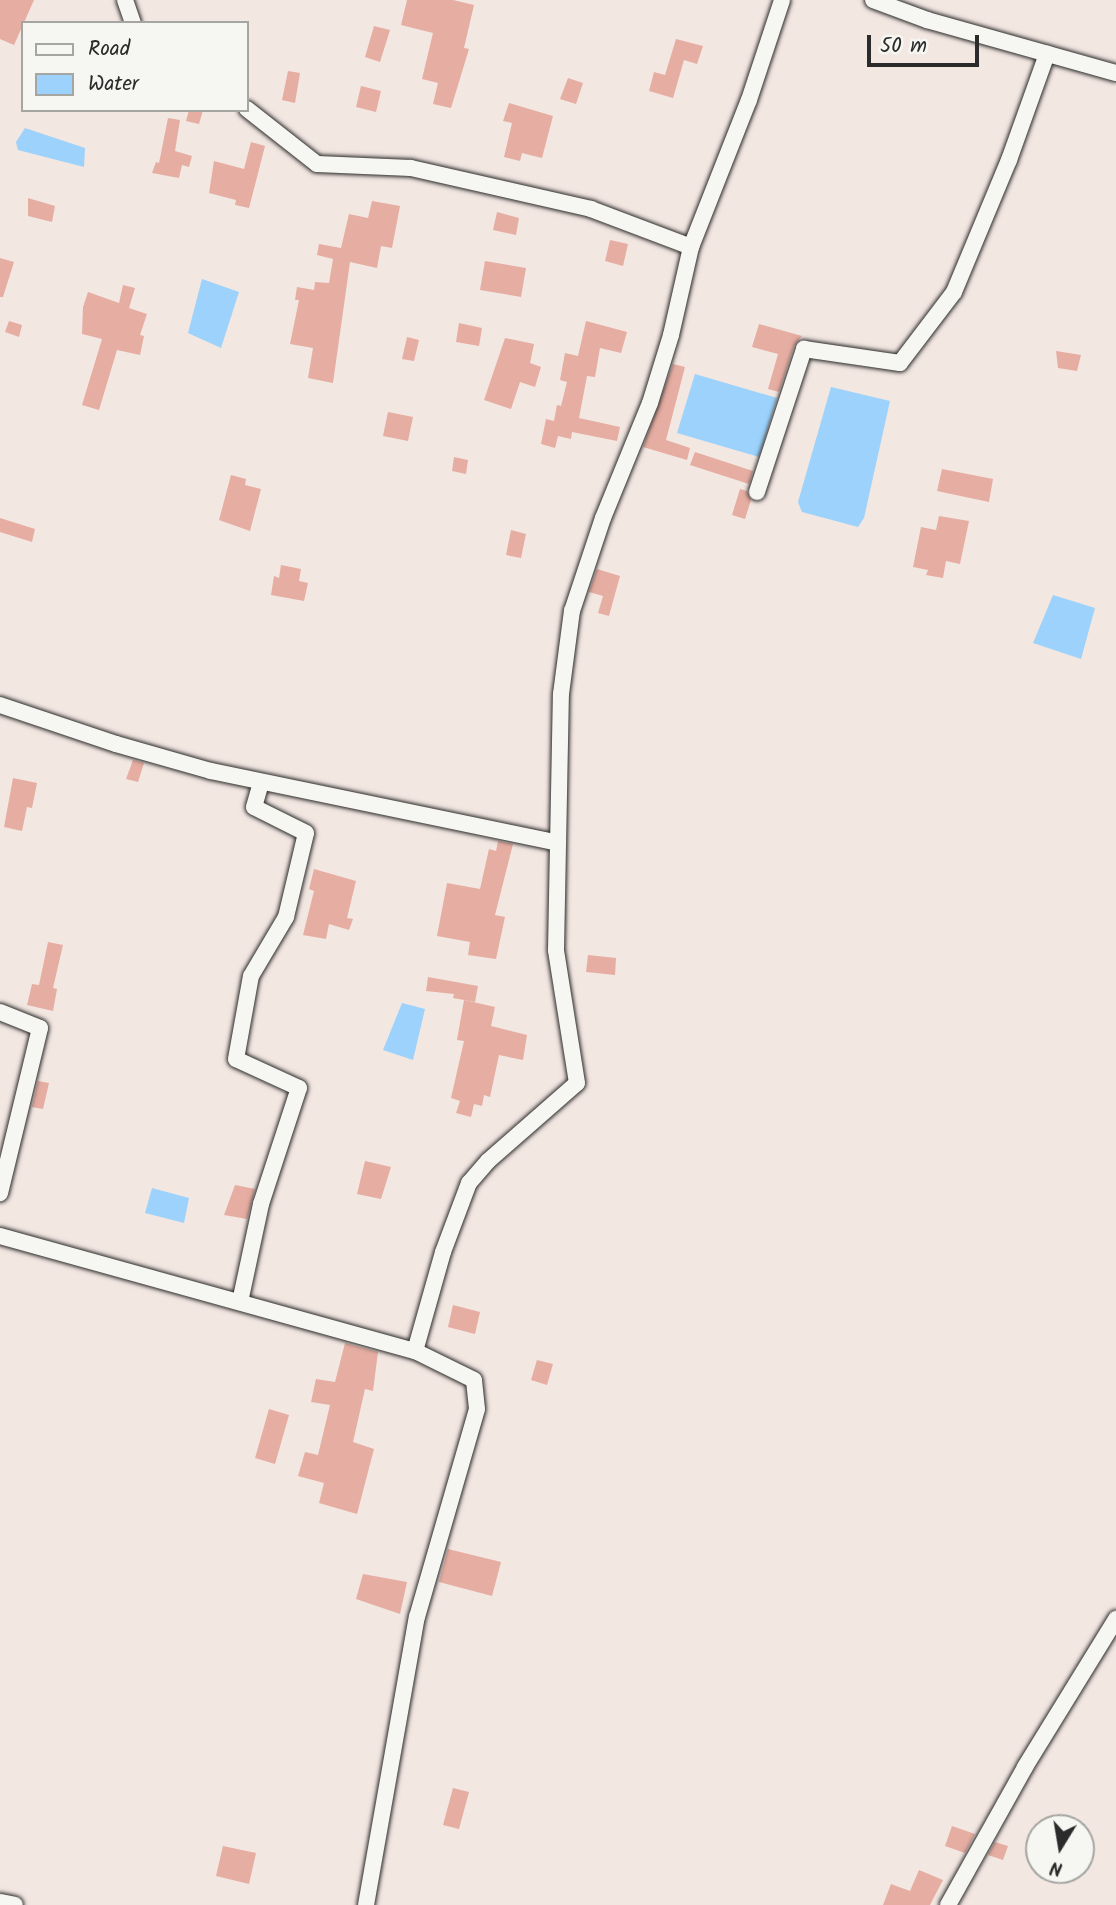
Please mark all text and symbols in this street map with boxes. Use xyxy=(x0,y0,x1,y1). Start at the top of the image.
legend xyxy=(21,21,248,112)
scale bar xyxy=(871,21,983,65)
text: 50 m xyxy=(880,30,927,63)
text: Road xyxy=(88,33,130,66)
text: Water xyxy=(88,68,139,101)
north arrow xyxy=(1025,1814,1095,1884)
text: N xyxy=(1048,1852,1065,1884)

